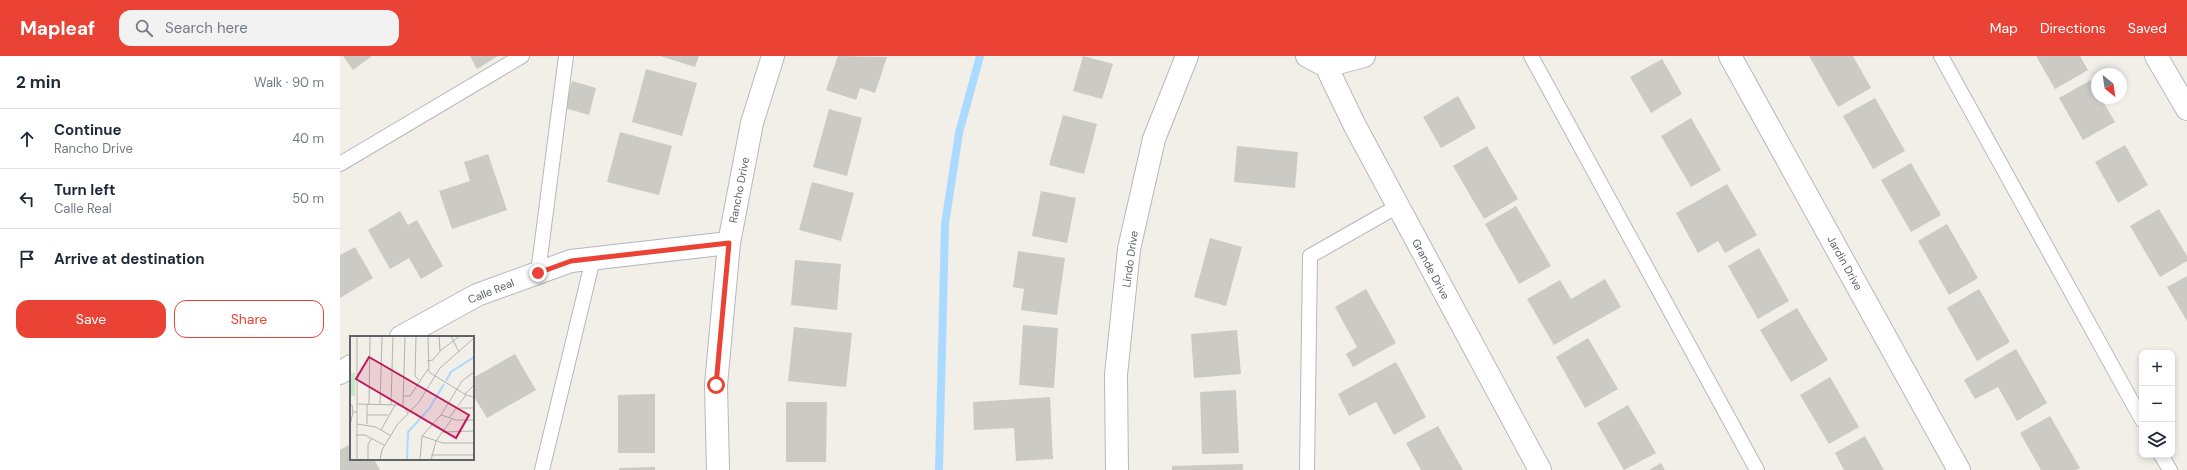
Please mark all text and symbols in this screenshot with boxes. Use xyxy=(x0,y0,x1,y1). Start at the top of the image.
search box xyxy=(119,10,399,46)
text: Mapleaf xyxy=(20,16,95,41)
icon: search xyxy=(133,17,155,39)
text: Search here xyxy=(165,18,248,38)
text: Map xyxy=(1990,19,2018,37)
text: Directions xyxy=(2040,19,2106,37)
text: Saved xyxy=(2128,19,2167,37)
north arrow xyxy=(2091,68,2127,104)
text: 2 min xyxy=(16,71,61,93)
text: Walk · 90 m xyxy=(254,74,324,91)
text: Continue xyxy=(54,120,122,140)
icon: ahead xyxy=(16,128,38,150)
text: 40 m xyxy=(292,130,324,147)
text: Rancho Drive xyxy=(54,140,133,157)
street label: Rancho Drive xyxy=(726,156,752,224)
text: Turn left xyxy=(54,180,115,200)
icon: left xyxy=(16,188,38,210)
text: 50 m xyxy=(292,190,324,207)
text: Calle Real xyxy=(54,200,112,217)
street label: Lindo Drive xyxy=(1119,230,1141,288)
street label: Jardin Drive xyxy=(1824,233,1866,293)
street label: Grande Drive xyxy=(1409,236,1453,302)
icon: arrive xyxy=(16,248,38,270)
text: Arrive at destination xyxy=(54,249,205,269)
route end xyxy=(529,264,547,282)
street label: Calle Real xyxy=(466,275,516,307)
button: Save xyxy=(16,300,166,338)
button: Share xyxy=(174,300,324,338)
inset map xyxy=(350,336,474,460)
map controls xyxy=(2139,350,2175,458)
button: + xyxy=(2139,350,2175,386)
route start xyxy=(707,376,725,394)
button: − xyxy=(2139,386,2175,422)
button: layers xyxy=(2139,422,2175,458)

